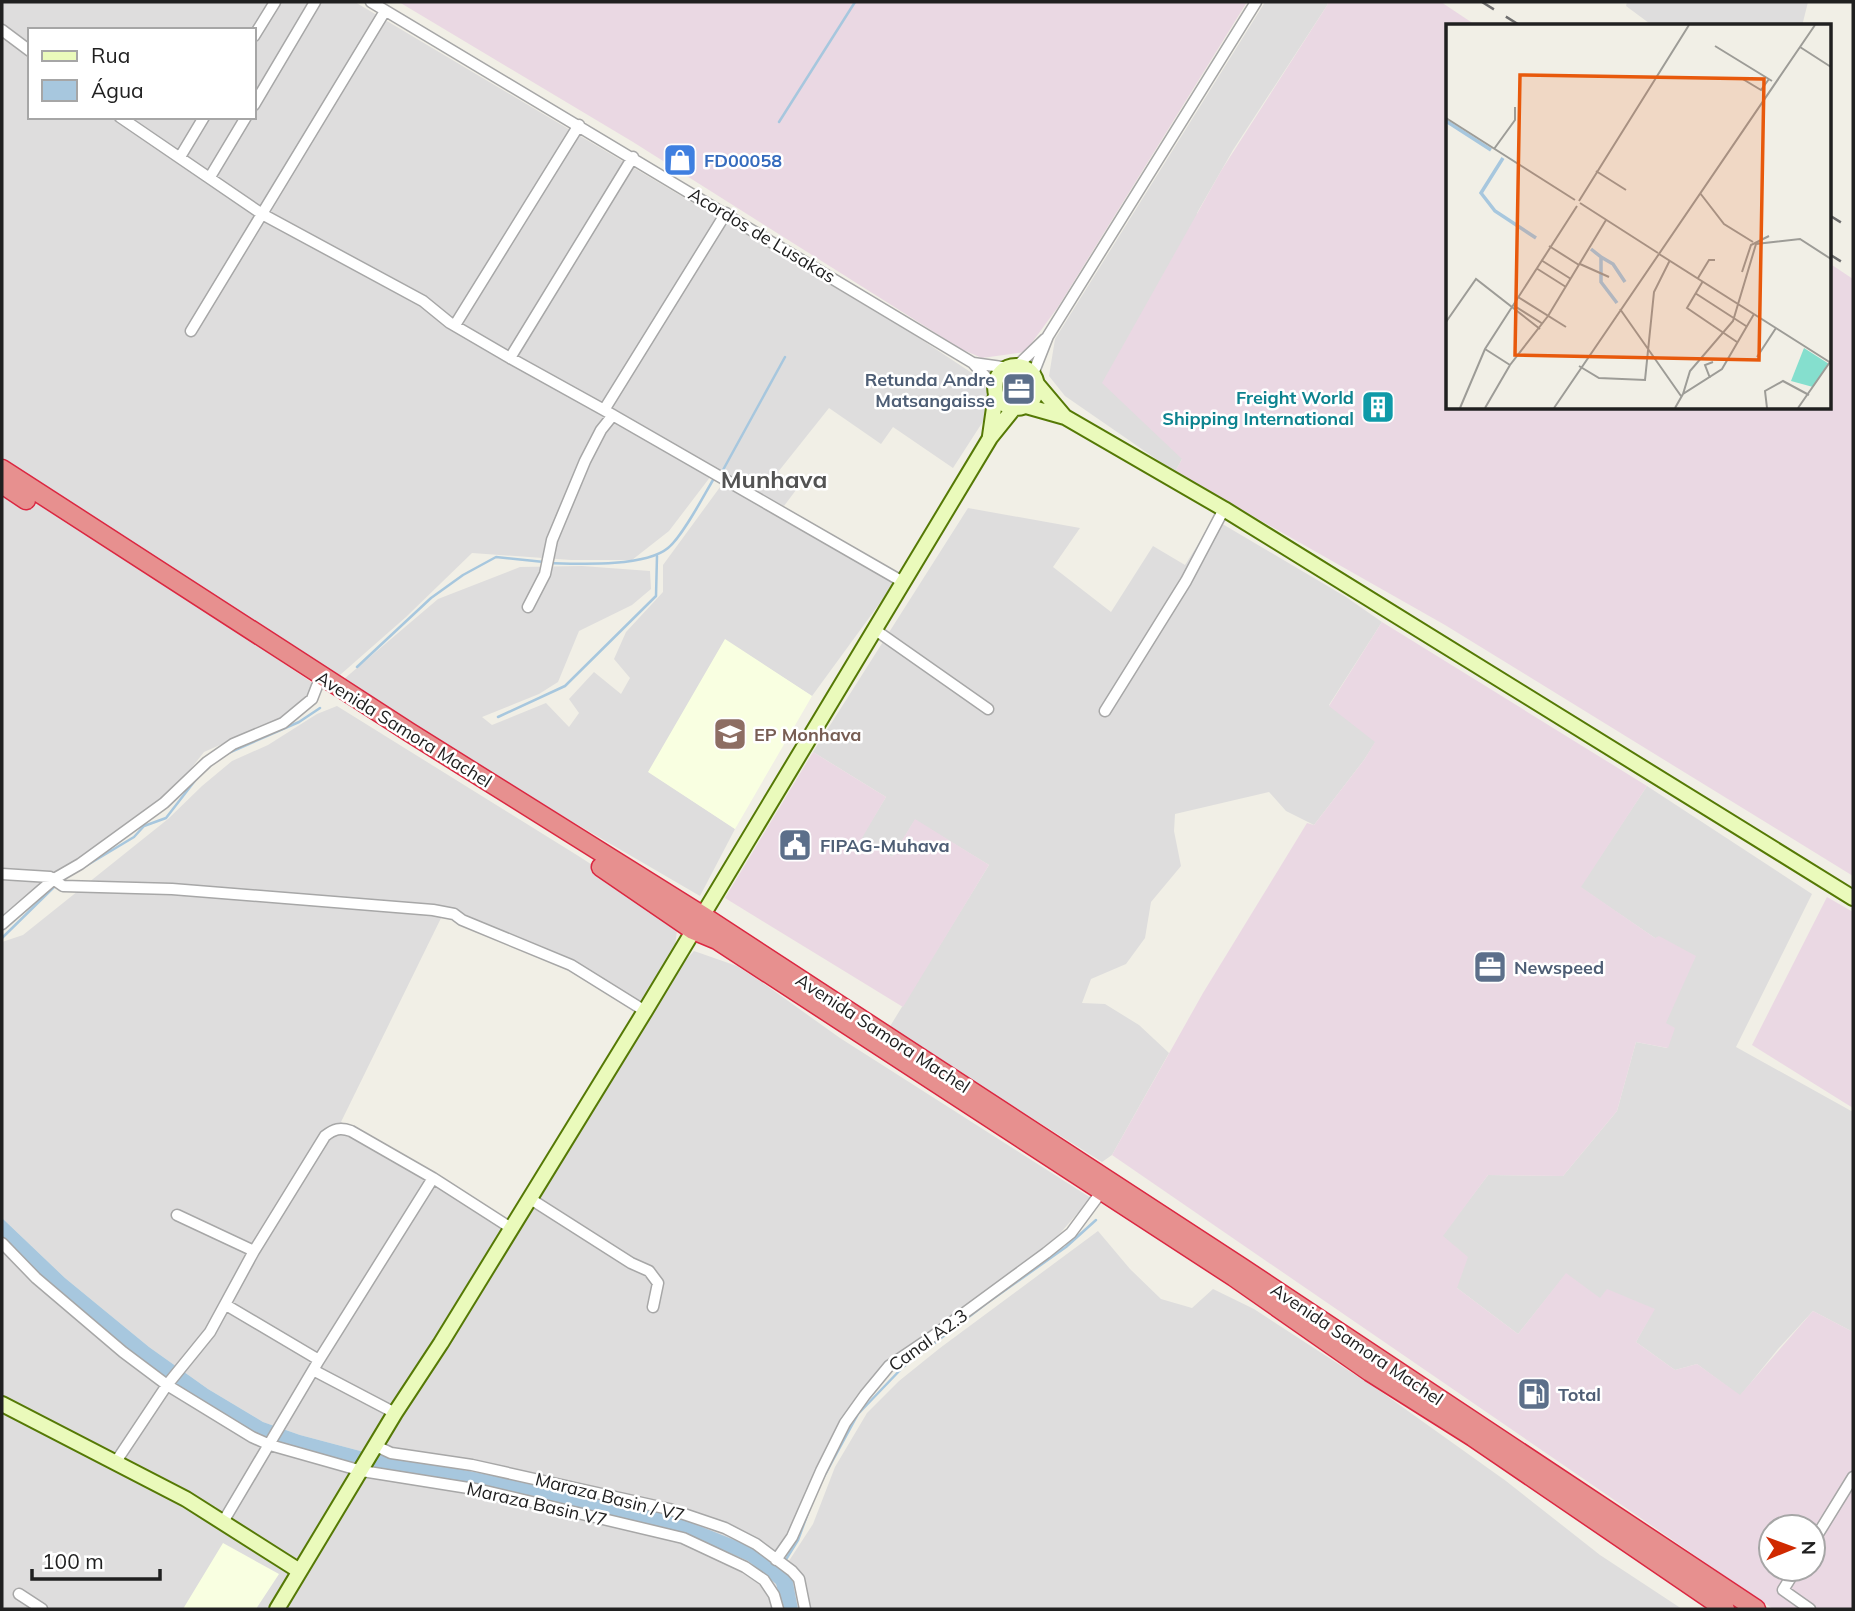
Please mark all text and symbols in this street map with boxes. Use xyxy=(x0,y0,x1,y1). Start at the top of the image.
inset map xyxy=(1446,24,1830,410)
legend xyxy=(28,28,256,119)
text: Rua xyxy=(91,42,130,68)
text: Água xyxy=(91,77,144,103)
shop icon: FD00058 xyxy=(661,141,699,179)
place label: FD00058 xyxy=(704,149,782,172)
street label: Acordos de Lusakas xyxy=(684,182,840,288)
place label: Retunda Andre Matsangaisse xyxy=(865,368,995,412)
office icon: Retunda Andre Matsangaisse xyxy=(1000,370,1038,408)
place label: Freight World Shipping International xyxy=(1162,386,1354,430)
building icon: Freight World Shipping International xyxy=(1359,388,1397,426)
district label: Munhava xyxy=(721,464,827,494)
street label: Avenida Samora Machel xyxy=(312,665,496,793)
school or university icon: EP Monhava xyxy=(711,715,749,753)
place label: EP Monhava xyxy=(754,723,862,746)
public building icon: FIPAG-Muhava xyxy=(776,826,814,864)
place label: FIPAG-Muhava xyxy=(820,834,950,857)
office icon: Newspeed xyxy=(1471,948,1509,986)
place label: Newspeed xyxy=(1514,956,1604,979)
street label: Avenida Samora Machel xyxy=(792,968,974,1098)
street label: Avenida Samora Machel xyxy=(1266,1278,1448,1410)
street label: Canal A2.3 xyxy=(884,1304,972,1376)
fuel station icon: Total xyxy=(1515,1375,1553,1413)
place label: Total xyxy=(1558,1383,1601,1406)
street label: Maraza Basin / V7 xyxy=(533,1467,687,1527)
street label: Maraza Basin V7 xyxy=(465,1477,609,1531)
north arrow xyxy=(1757,1513,1827,1583)
scale bar xyxy=(32,1538,159,1582)
text: N xyxy=(1797,1540,1821,1555)
text: 100 m xyxy=(42,1548,104,1574)

